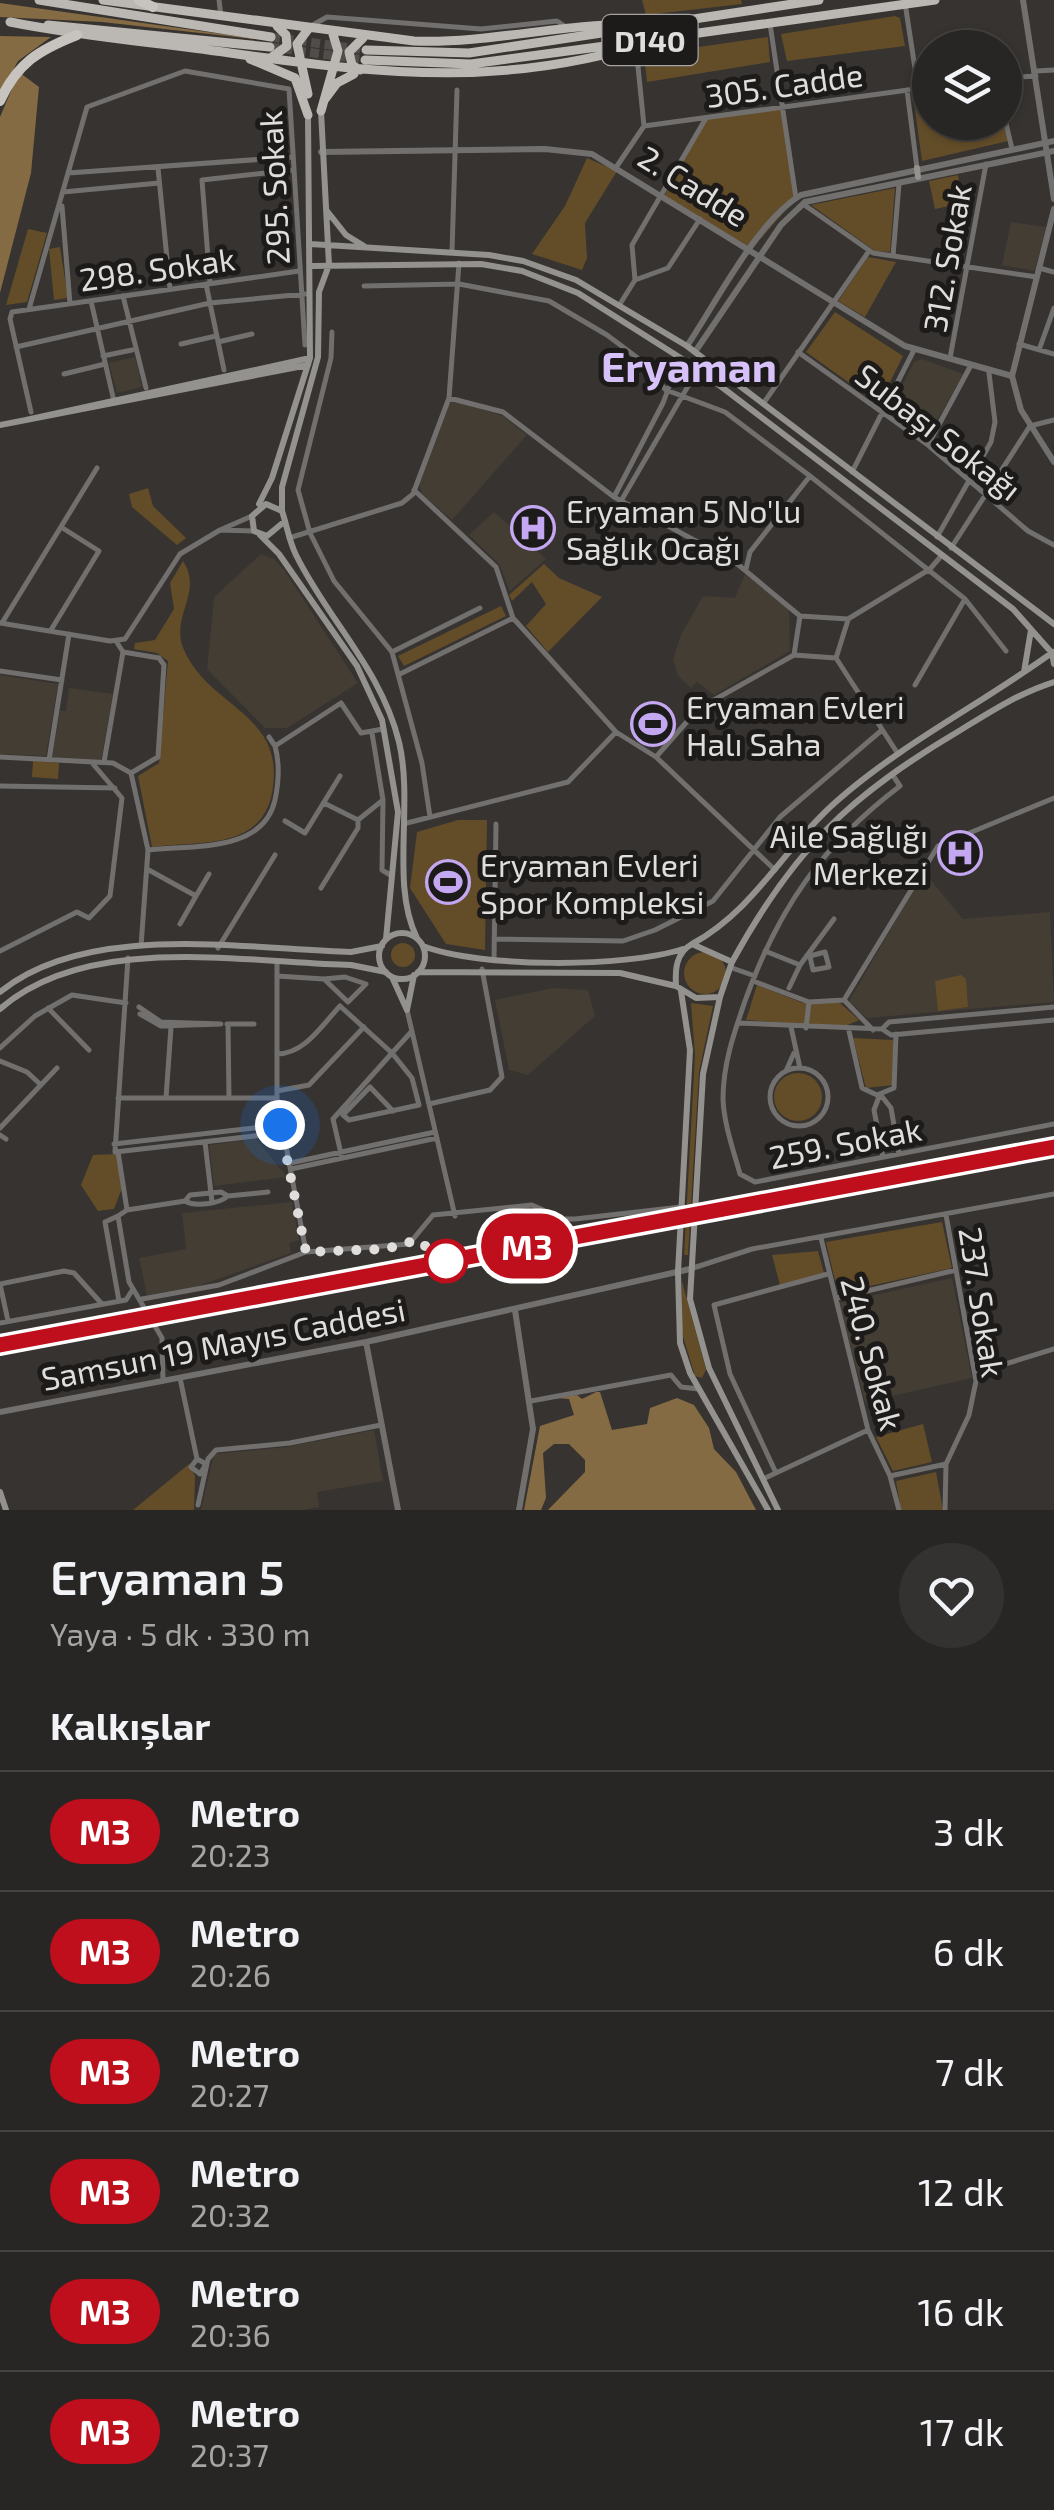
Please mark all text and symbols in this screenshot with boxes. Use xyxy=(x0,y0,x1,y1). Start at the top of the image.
road number: D140 xyxy=(602,15,698,65)
map controls xyxy=(912,30,1022,140)
button: layers xyxy=(912,30,1022,140)
street label: 305. Cadde xyxy=(703,54,865,114)
street label: 295. Sokak xyxy=(250,110,296,266)
street label: 2. Cadde xyxy=(632,137,756,233)
street label: 312. Sokak xyxy=(914,181,978,335)
street label: 298. Sokak xyxy=(77,238,237,298)
district label: Eryaman xyxy=(601,340,777,391)
street label: Subaşı Sokağı xyxy=(848,355,1029,509)
place label: Eryaman 5 No'lu Sağlık Ocağı xyxy=(566,491,801,566)
hospital icon: Eryaman 5 No'lu Sağlık Ocağı xyxy=(510,505,556,551)
place label: Eryaman Evleri Halı Saha xyxy=(686,687,905,762)
sports icon: Eryaman Evleri Halı Saha xyxy=(630,701,676,747)
place label: Aile Sağlığı Merkezi xyxy=(770,816,928,891)
hospital icon: Aile Sağlığı Merkezi xyxy=(937,830,983,876)
place label: Eryaman Evleri Spor Kompleksi xyxy=(480,845,704,920)
sports icon: Eryaman Evleri Spor Kompleksi xyxy=(425,859,471,905)
your location xyxy=(255,1100,305,1150)
street label: 259. Sokak xyxy=(766,1109,924,1175)
line badge: M3 xyxy=(482,1214,572,1278)
street label: 237. Sokak xyxy=(952,1224,1014,1380)
text: M3 xyxy=(501,1225,553,1267)
unlabelled marker xyxy=(425,1240,467,1282)
street label: 240. Sokak xyxy=(834,1272,912,1434)
street label: Samsun 19 Mayıs Caddesi xyxy=(38,1289,408,1397)
button: heart xyxy=(899,1543,1004,1648)
text: Eryaman 5 xyxy=(50,1547,285,1605)
text: Yaya · 5 dk · 330 m xyxy=(50,1614,311,1652)
text: Kalkışlar xyxy=(50,1702,211,1748)
text: Metro xyxy=(190,1789,300,1835)
text: 3 dk xyxy=(933,1808,1004,1854)
text: M3 xyxy=(79,1810,131,1852)
text: 20:23 xyxy=(190,1835,271,1873)
text: Metro xyxy=(190,1909,300,1955)
text: 6 dk xyxy=(933,1928,1004,1974)
text: M3 xyxy=(79,1930,131,1972)
text: 20:26 xyxy=(190,1955,271,1993)
text: Metro xyxy=(190,2029,300,2075)
text: 7 dk xyxy=(935,2048,1004,2094)
text: M3 xyxy=(79,2050,131,2092)
text: 20:27 xyxy=(190,2075,269,2113)
text: Metro xyxy=(190,2149,300,2195)
text: 12 dk xyxy=(918,2168,1004,2214)
text: M3 xyxy=(79,2170,131,2212)
text: 20:32 xyxy=(190,2195,271,2233)
text: Metro xyxy=(190,2269,300,2315)
text: 16 dk xyxy=(918,2288,1004,2334)
text: M3 xyxy=(79,2290,131,2332)
text: 20:36 xyxy=(190,2315,271,2353)
text: Metro xyxy=(190,2389,300,2435)
text: 17 dk xyxy=(920,2408,1004,2454)
text: M3 xyxy=(79,2410,131,2452)
text: 20:37 xyxy=(190,2435,269,2473)

